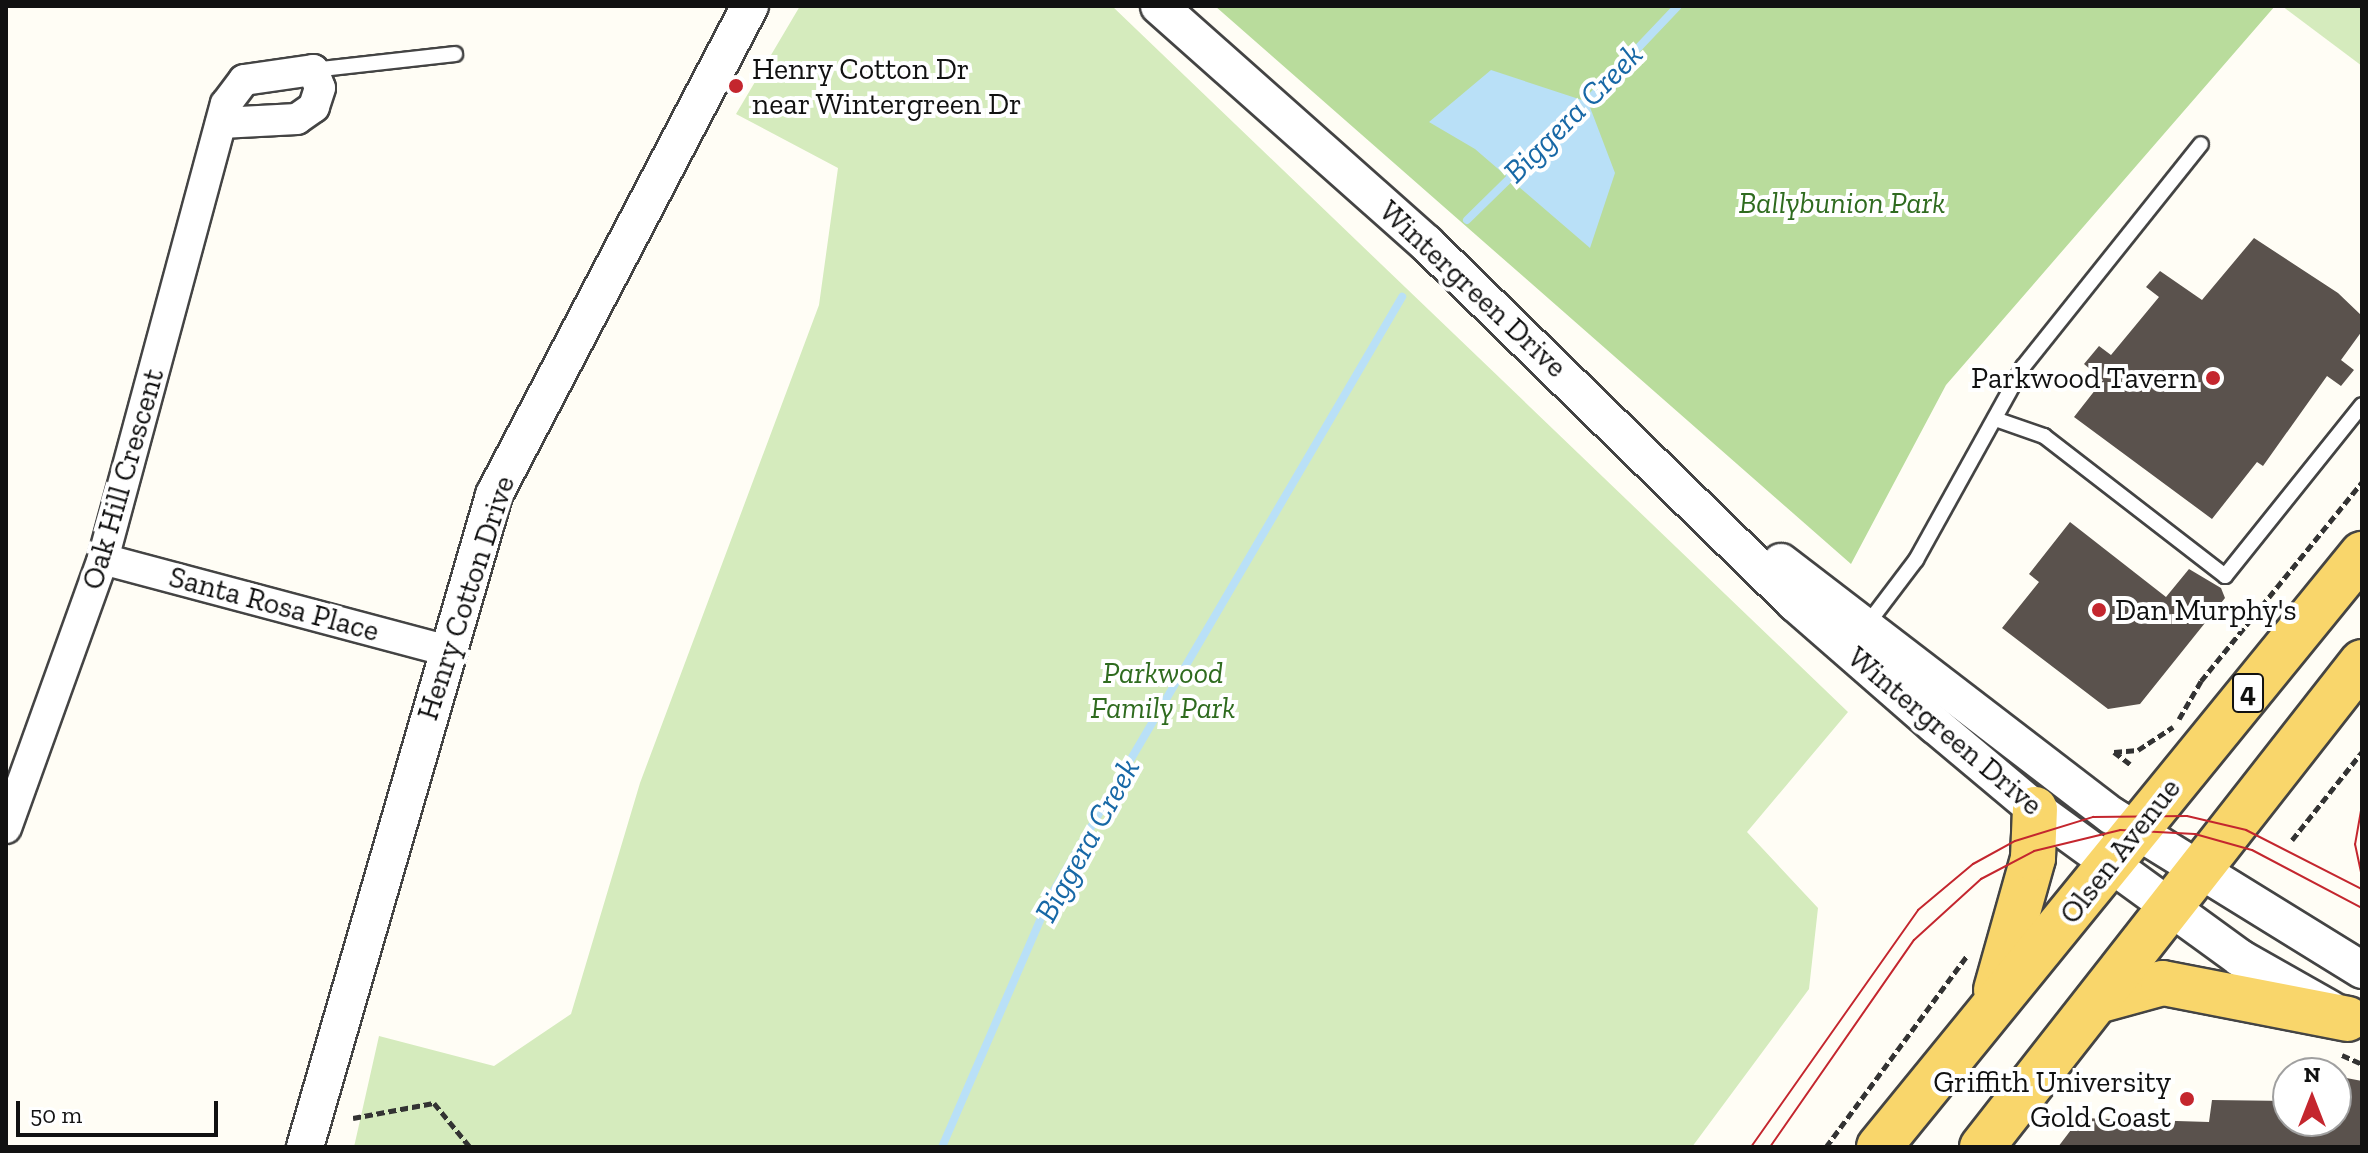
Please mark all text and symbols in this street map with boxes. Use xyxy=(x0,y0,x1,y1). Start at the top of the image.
water label: Biggera Creek xyxy=(1495,35,1651,191)
place label: Henry Cotton Dr near Wintergreen Dr xyxy=(752,51,1023,122)
marker: Henry Cotton Dr near Wintergreen Dr xyxy=(727,77,745,95)
park label: Ballybunion Park xyxy=(1739,185,1945,221)
street label: Wintergreen Drive xyxy=(1372,193,1574,385)
place label: Parkwood Tavern xyxy=(1971,360,2197,396)
street label: Oak Hill Crescent xyxy=(74,364,172,594)
marker: Parkwood Tavern xyxy=(2204,369,2222,387)
street label: Henry Cotton Drive xyxy=(409,471,523,725)
street label: Santa Rosa Place xyxy=(165,559,383,649)
place label: Dan Murphy's xyxy=(2115,592,2297,628)
marker: Dan Murphy's xyxy=(2090,601,2108,619)
street label: Wintergreen Drive xyxy=(1840,639,2050,823)
park label: Parkwood Family Park xyxy=(1091,655,1235,726)
road number: 4 xyxy=(2232,669,2264,717)
water label: Biggera Creek xyxy=(1026,752,1148,928)
street label: Olsen Avenue xyxy=(2052,771,2188,931)
north arrow xyxy=(2272,1057,2352,1137)
text: N xyxy=(2304,1061,2320,1088)
place label: Griffith University Gold Coast xyxy=(1933,1064,2171,1134)
scale bar xyxy=(20,1085,222,1135)
marker: Griffith University Gold Coast xyxy=(2178,1090,2196,1108)
text: 50 m xyxy=(30,1100,82,1129)

